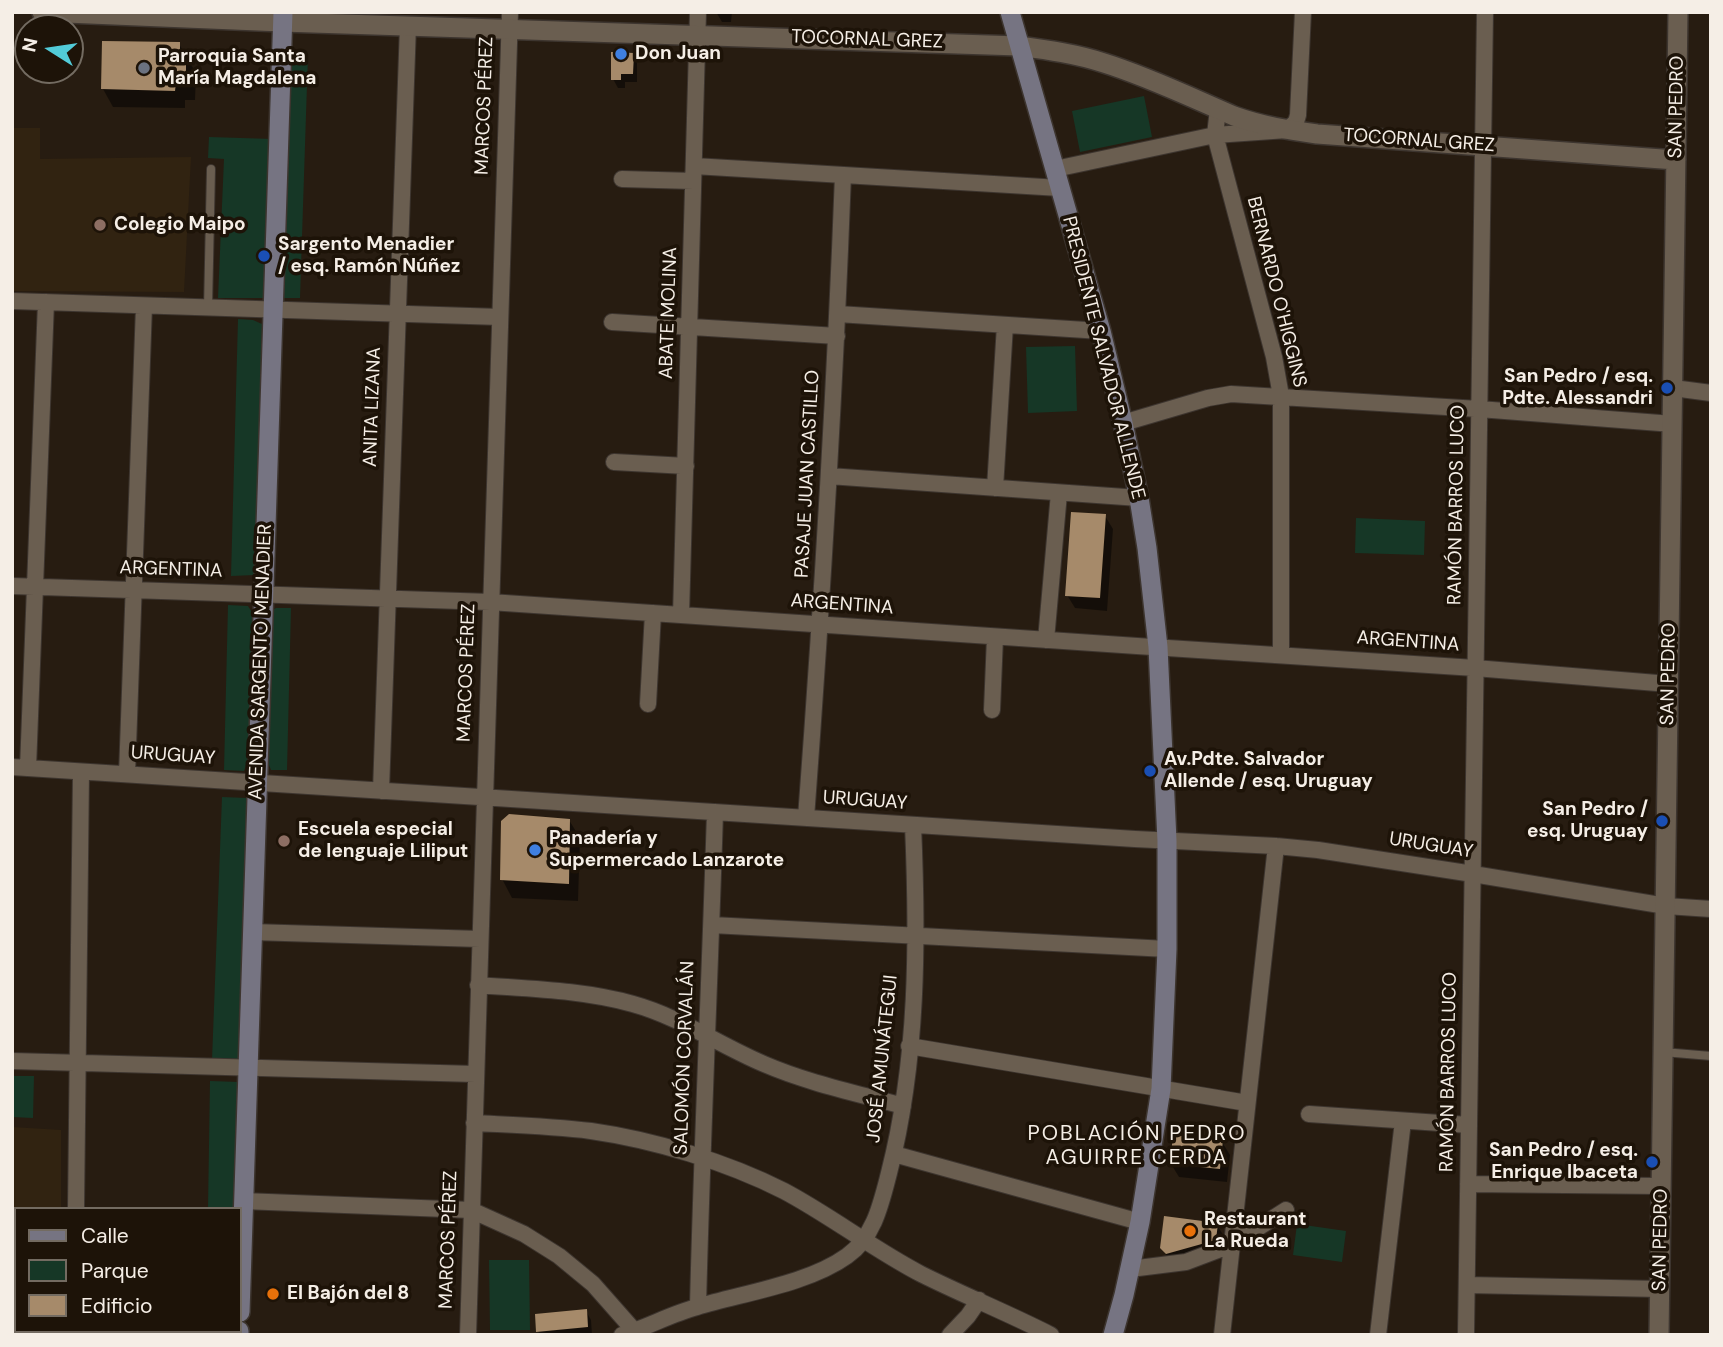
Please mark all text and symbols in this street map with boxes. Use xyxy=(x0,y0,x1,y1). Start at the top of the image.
north arrow xyxy=(14,14,84,84)
street label: TOCORNAL GREZ xyxy=(791,26,943,54)
text: N xyxy=(16,36,44,54)
street label: MARCOS PÉREZ xyxy=(471,36,499,176)
place label: Don Juan xyxy=(635,43,721,65)
place label: Parroquia Santa María Magdalena xyxy=(158,46,316,90)
marker: Don Juan xyxy=(613,46,629,62)
street label: SAN PEDRO xyxy=(1665,55,1689,159)
marker: Parroquia Santa María Magdalena xyxy=(136,60,152,76)
street label: TOCORNAL GREZ xyxy=(1342,124,1496,158)
street label: BERNARDO O'HIGGINS xyxy=(1241,194,1311,390)
place label: Colegio Maipo xyxy=(114,214,246,236)
street label: PRESIDENTE SALVADOR ALLENDE xyxy=(1057,214,1149,502)
marker: Colegio Maipo xyxy=(92,217,108,233)
place label: Sargento Menadier / esq. Ramón Núñez xyxy=(278,234,460,278)
street label: ABATE MOLINA xyxy=(655,246,683,380)
marker: Sargento Menadier / esq. Ramón Núñez xyxy=(256,248,272,264)
street label: ANITA LIZANA xyxy=(360,347,386,467)
place label: San Pedro / esq. Pdte. Alessandri xyxy=(1502,366,1653,410)
street label: PASAJE JUAN CASTILLO xyxy=(791,369,825,579)
marker: San Pedro / esq. Pdte. Alessandri xyxy=(1659,380,1675,396)
street label: RAMÓN BARROS LUCO xyxy=(1444,405,1470,605)
street label: AVENIDA SARGENTO MENADIER xyxy=(245,523,277,801)
street label: ARGENTINA xyxy=(119,557,223,583)
street label: ARGENTINA xyxy=(790,590,894,620)
street label: MARCOS PÉREZ xyxy=(453,603,481,743)
street label: SAN PEDRO xyxy=(1657,622,1681,726)
street label: ARGENTINA xyxy=(1356,627,1460,657)
street label: URUGUAY xyxy=(130,742,216,770)
place label: Av.Pdte. Salvador Allende / esq. Uruguay xyxy=(1164,749,1373,793)
marker: Av.Pdte. Salvador Allende / esq. Uruguay xyxy=(1142,763,1158,779)
street label: URUGUAY xyxy=(822,787,908,815)
place label: San Pedro / esq. Uruguay xyxy=(1527,799,1648,843)
marker: San Pedro / esq. Uruguay xyxy=(1654,813,1670,829)
place label: Escuela especial de lenguaje Liliput xyxy=(298,819,468,863)
place label: Panadería y Supermercado Lanzarote xyxy=(549,828,784,872)
street label: URUGUAY xyxy=(1387,828,1475,864)
marker: Escuela especial de lenguaje Liliput xyxy=(276,833,292,849)
marker: Panadería y Supermercado Lanzarote xyxy=(527,842,543,858)
street label: SALOMÓN CORVALÁN xyxy=(670,961,700,1155)
street label: RAMÓN BARROS LUCO xyxy=(1436,972,1462,1172)
street label: JOSÉ AMUNÁTEGUI xyxy=(863,974,903,1144)
district label: POBLACIÓN PEDRO AGUIRRE CERDA xyxy=(1029,1121,1245,1171)
place label: San Pedro / esq. Enrique Ibaceta xyxy=(1489,1140,1638,1184)
marker: San Pedro / esq. Enrique Ibaceta xyxy=(1644,1154,1660,1170)
street label: MARCOS PÉREZ xyxy=(435,1170,463,1310)
street label: SAN PEDRO xyxy=(1649,1188,1673,1292)
legend xyxy=(14,1207,242,1333)
place label: Restaurant La Rueda xyxy=(1204,1209,1307,1253)
text: Calle xyxy=(81,1222,129,1250)
marker: Restaurant La Rueda xyxy=(1182,1223,1198,1239)
text: Parque xyxy=(81,1257,149,1285)
place label: El Bajón del 8 xyxy=(287,1283,409,1305)
marker: El Bajón del 8 xyxy=(265,1286,281,1302)
text: Edificio xyxy=(81,1292,152,1320)

